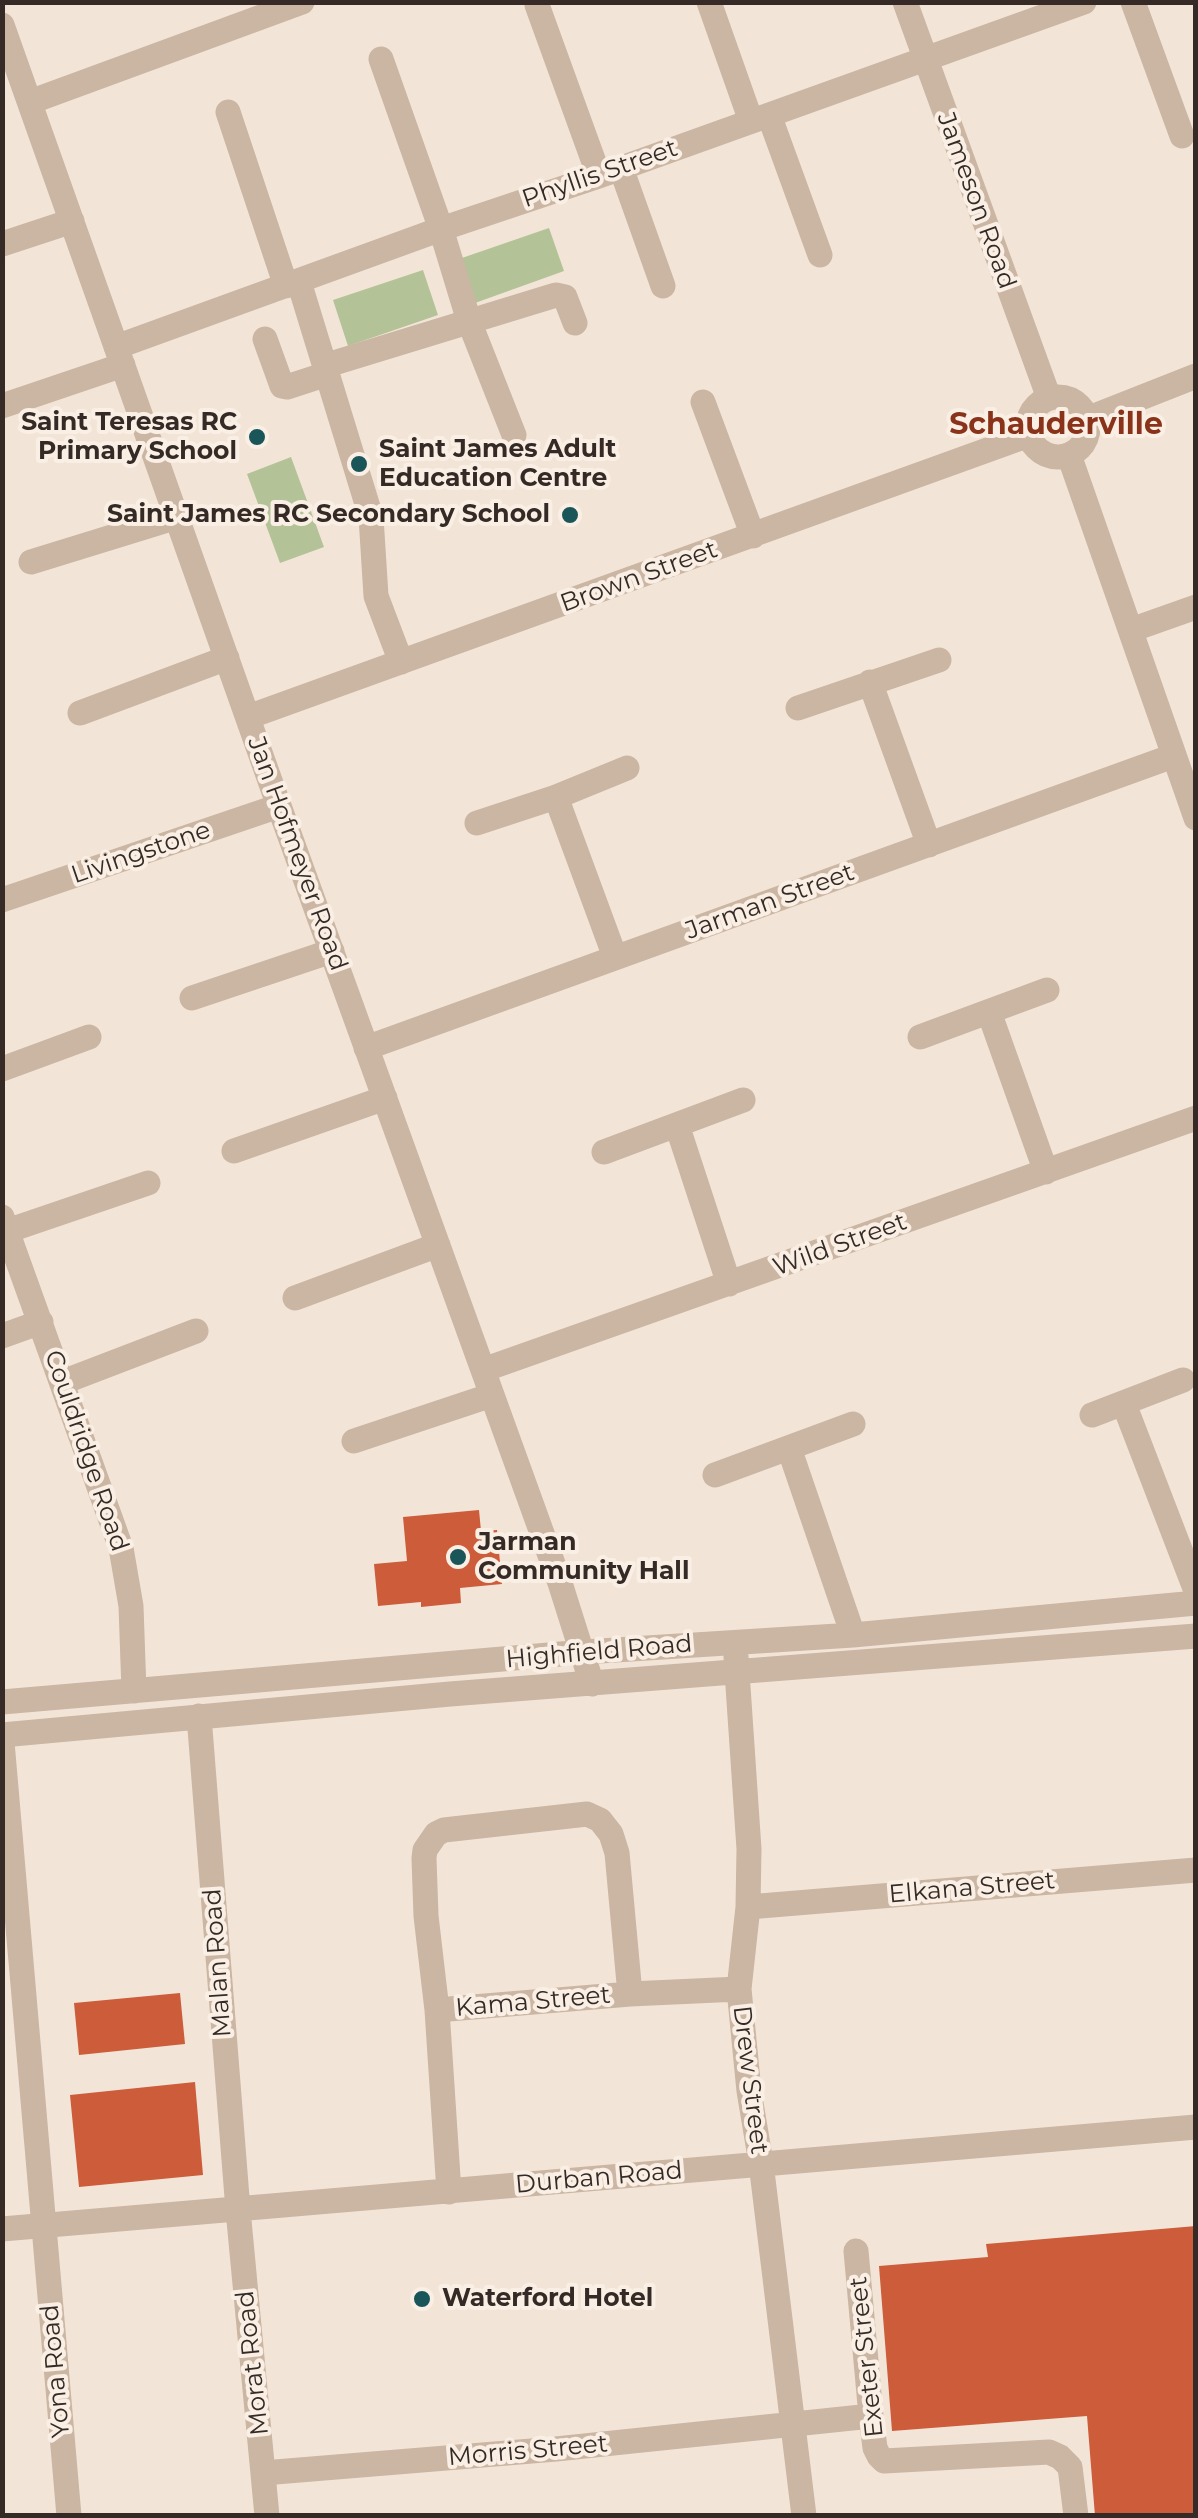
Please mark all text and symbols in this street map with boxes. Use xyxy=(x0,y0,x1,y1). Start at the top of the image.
street label: Jameson Road xyxy=(930,109,1022,293)
street label: Phyllis Street xyxy=(518,133,682,215)
district label: Schauderville xyxy=(949,407,1163,443)
place label: Saint Teresas RC Primary School xyxy=(21,408,237,467)
marker: Saint Teresas RC Primary School xyxy=(246,426,268,448)
place label: Saint James Adult Education Centre xyxy=(379,435,616,494)
marker: Saint James Adult Education Centre xyxy=(348,453,370,475)
place label: Saint James RC Secondary School xyxy=(107,500,550,530)
marker: Saint James RC Secondary School xyxy=(559,504,581,526)
street label: Brown Street xyxy=(556,535,722,619)
street label: Jan Hofmeyer Road xyxy=(241,733,353,975)
street label: Livingstone xyxy=(67,815,215,891)
street label: Jarman Street xyxy=(682,858,858,946)
street label: Wild Street xyxy=(769,1207,911,1283)
street label: Couldridge Road xyxy=(37,1346,135,1556)
place label: Jarman Community Hall xyxy=(478,1528,689,1587)
marker: Jarman Community Hall xyxy=(447,1546,469,1568)
street label: Highfield Road xyxy=(505,1629,693,1675)
street label: Elkana Street xyxy=(888,1866,1056,1910)
street label: Malan Road xyxy=(198,1888,238,2038)
street label: Kama Street xyxy=(454,1980,612,2024)
street label: Drew Street xyxy=(726,2004,774,2156)
street label: Durban Road xyxy=(514,2156,684,2200)
street label: Exeter Street xyxy=(844,2275,890,2439)
place label: Waterford Hotel xyxy=(442,2284,653,2314)
marker: Waterford Hotel xyxy=(411,2288,433,2310)
street label: Morat Road xyxy=(230,2289,276,2437)
street label: Yona Road xyxy=(35,2303,77,2439)
street label: Morris Street xyxy=(447,2429,609,2473)

